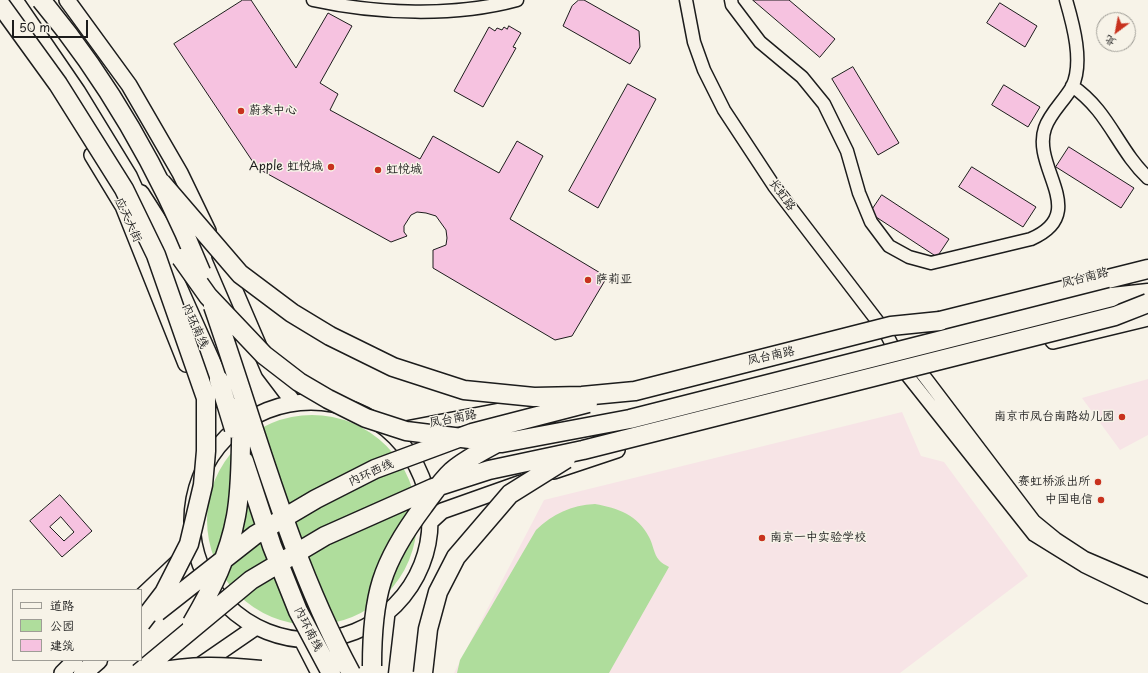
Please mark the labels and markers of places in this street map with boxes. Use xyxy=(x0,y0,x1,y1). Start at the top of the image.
place label: 蔚来中心 xyxy=(249,104,297,118)
marker: 蔚来中心 xyxy=(236,106,246,116)
place label: Apple 虹悦城 xyxy=(249,160,323,174)
marker: Apple 虹悦城 xyxy=(326,162,336,172)
place label: 虹悦城 xyxy=(386,163,422,177)
marker: 虹悦城 xyxy=(373,165,383,175)
place label: 萨莉亚 xyxy=(596,273,632,287)
marker: 萨莉亚 xyxy=(583,275,593,285)
place label: 南京市凤台南路幼儿园 xyxy=(994,410,1114,424)
marker: 南京市凤台南路幼儿园 xyxy=(1117,412,1127,422)
place label: 赛虹桥派出所 xyxy=(1018,475,1090,489)
marker: 赛虹桥派出所 xyxy=(1093,477,1103,487)
place label: 中国电信 xyxy=(1045,493,1093,507)
marker: 中国电信 xyxy=(1096,495,1106,505)
place label: 南京一中实验学校 xyxy=(770,531,866,545)
marker: 南京一中实验学校 xyxy=(757,533,767,543)

